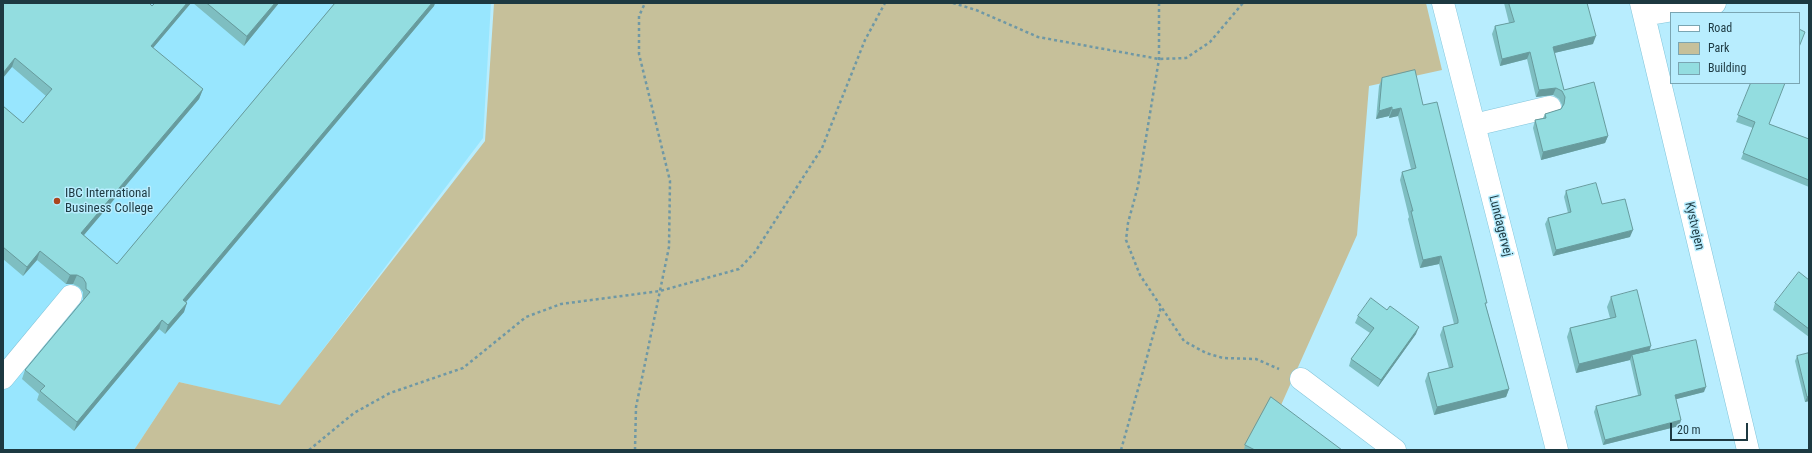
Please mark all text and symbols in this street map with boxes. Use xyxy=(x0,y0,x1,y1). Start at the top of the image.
legend xyxy=(1670,12,1800,84)
text: Road xyxy=(1708,21,1732,35)
text: Park xyxy=(1708,41,1729,55)
text: Building xyxy=(1708,61,1746,75)
place label: IBC International Business College xyxy=(65,186,153,217)
street label: Lundagervej xyxy=(1485,194,1515,258)
marker: IBC International Business College xyxy=(52,196,62,206)
street label: Kystvejen xyxy=(1681,200,1707,252)
scale bar xyxy=(1672,415,1750,441)
text: 20 m xyxy=(1677,423,1701,437)

